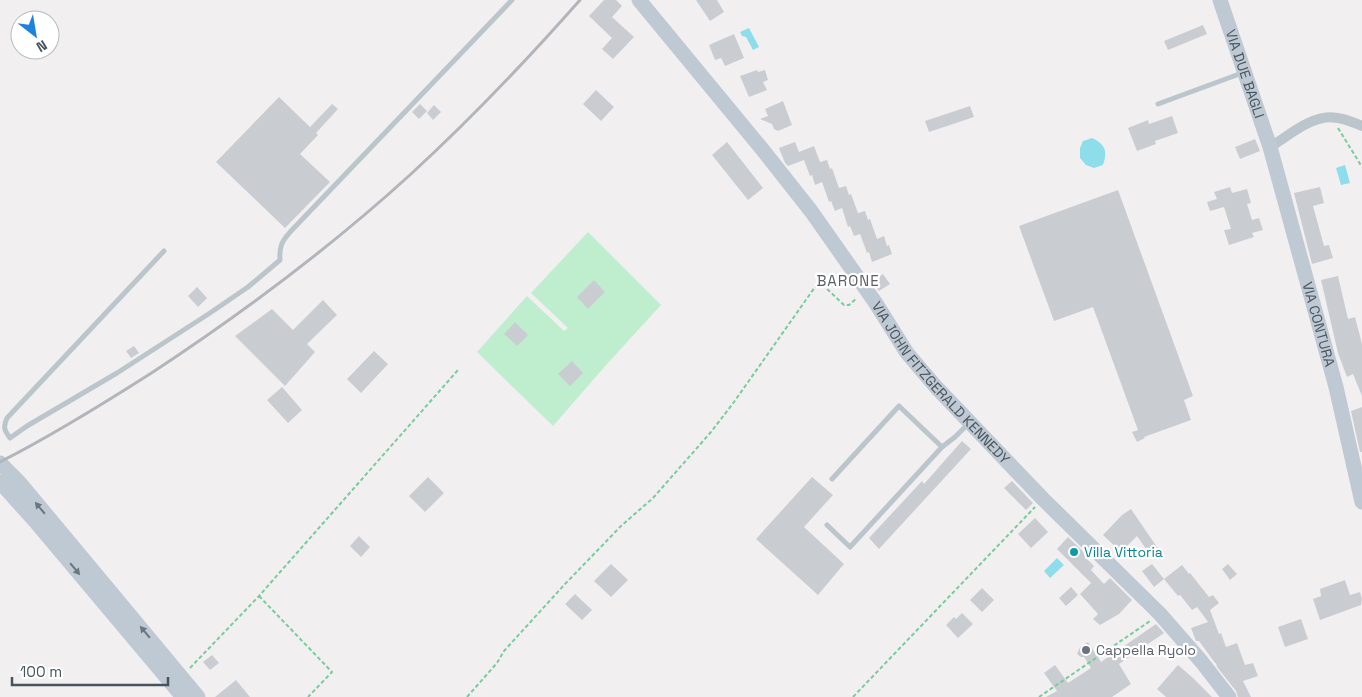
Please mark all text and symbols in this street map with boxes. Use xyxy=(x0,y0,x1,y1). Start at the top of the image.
north arrow xyxy=(10,10,60,60)
street label: VIA DUE BAGLI xyxy=(1222,27,1269,121)
text: N xyxy=(33,36,50,56)
district label: BARONE xyxy=(816,271,880,290)
street label: VIA CONTURA xyxy=(1298,280,1339,369)
street label: VIA JOHN FITZGERALD KENNEDY xyxy=(868,298,1014,468)
one-way arrow xyxy=(35,502,46,515)
place label: Villa Vittoria xyxy=(1084,543,1163,561)
marker: Villa Vittoria xyxy=(1068,546,1080,558)
one-way arrow xyxy=(70,562,81,575)
one-way arrow xyxy=(139,626,150,639)
place label: Cappella Ryolo xyxy=(1096,641,1196,659)
marker: Cappella Ryolo xyxy=(1080,644,1092,656)
scale bar xyxy=(12,654,169,686)
text: 100 m xyxy=(20,662,62,681)

